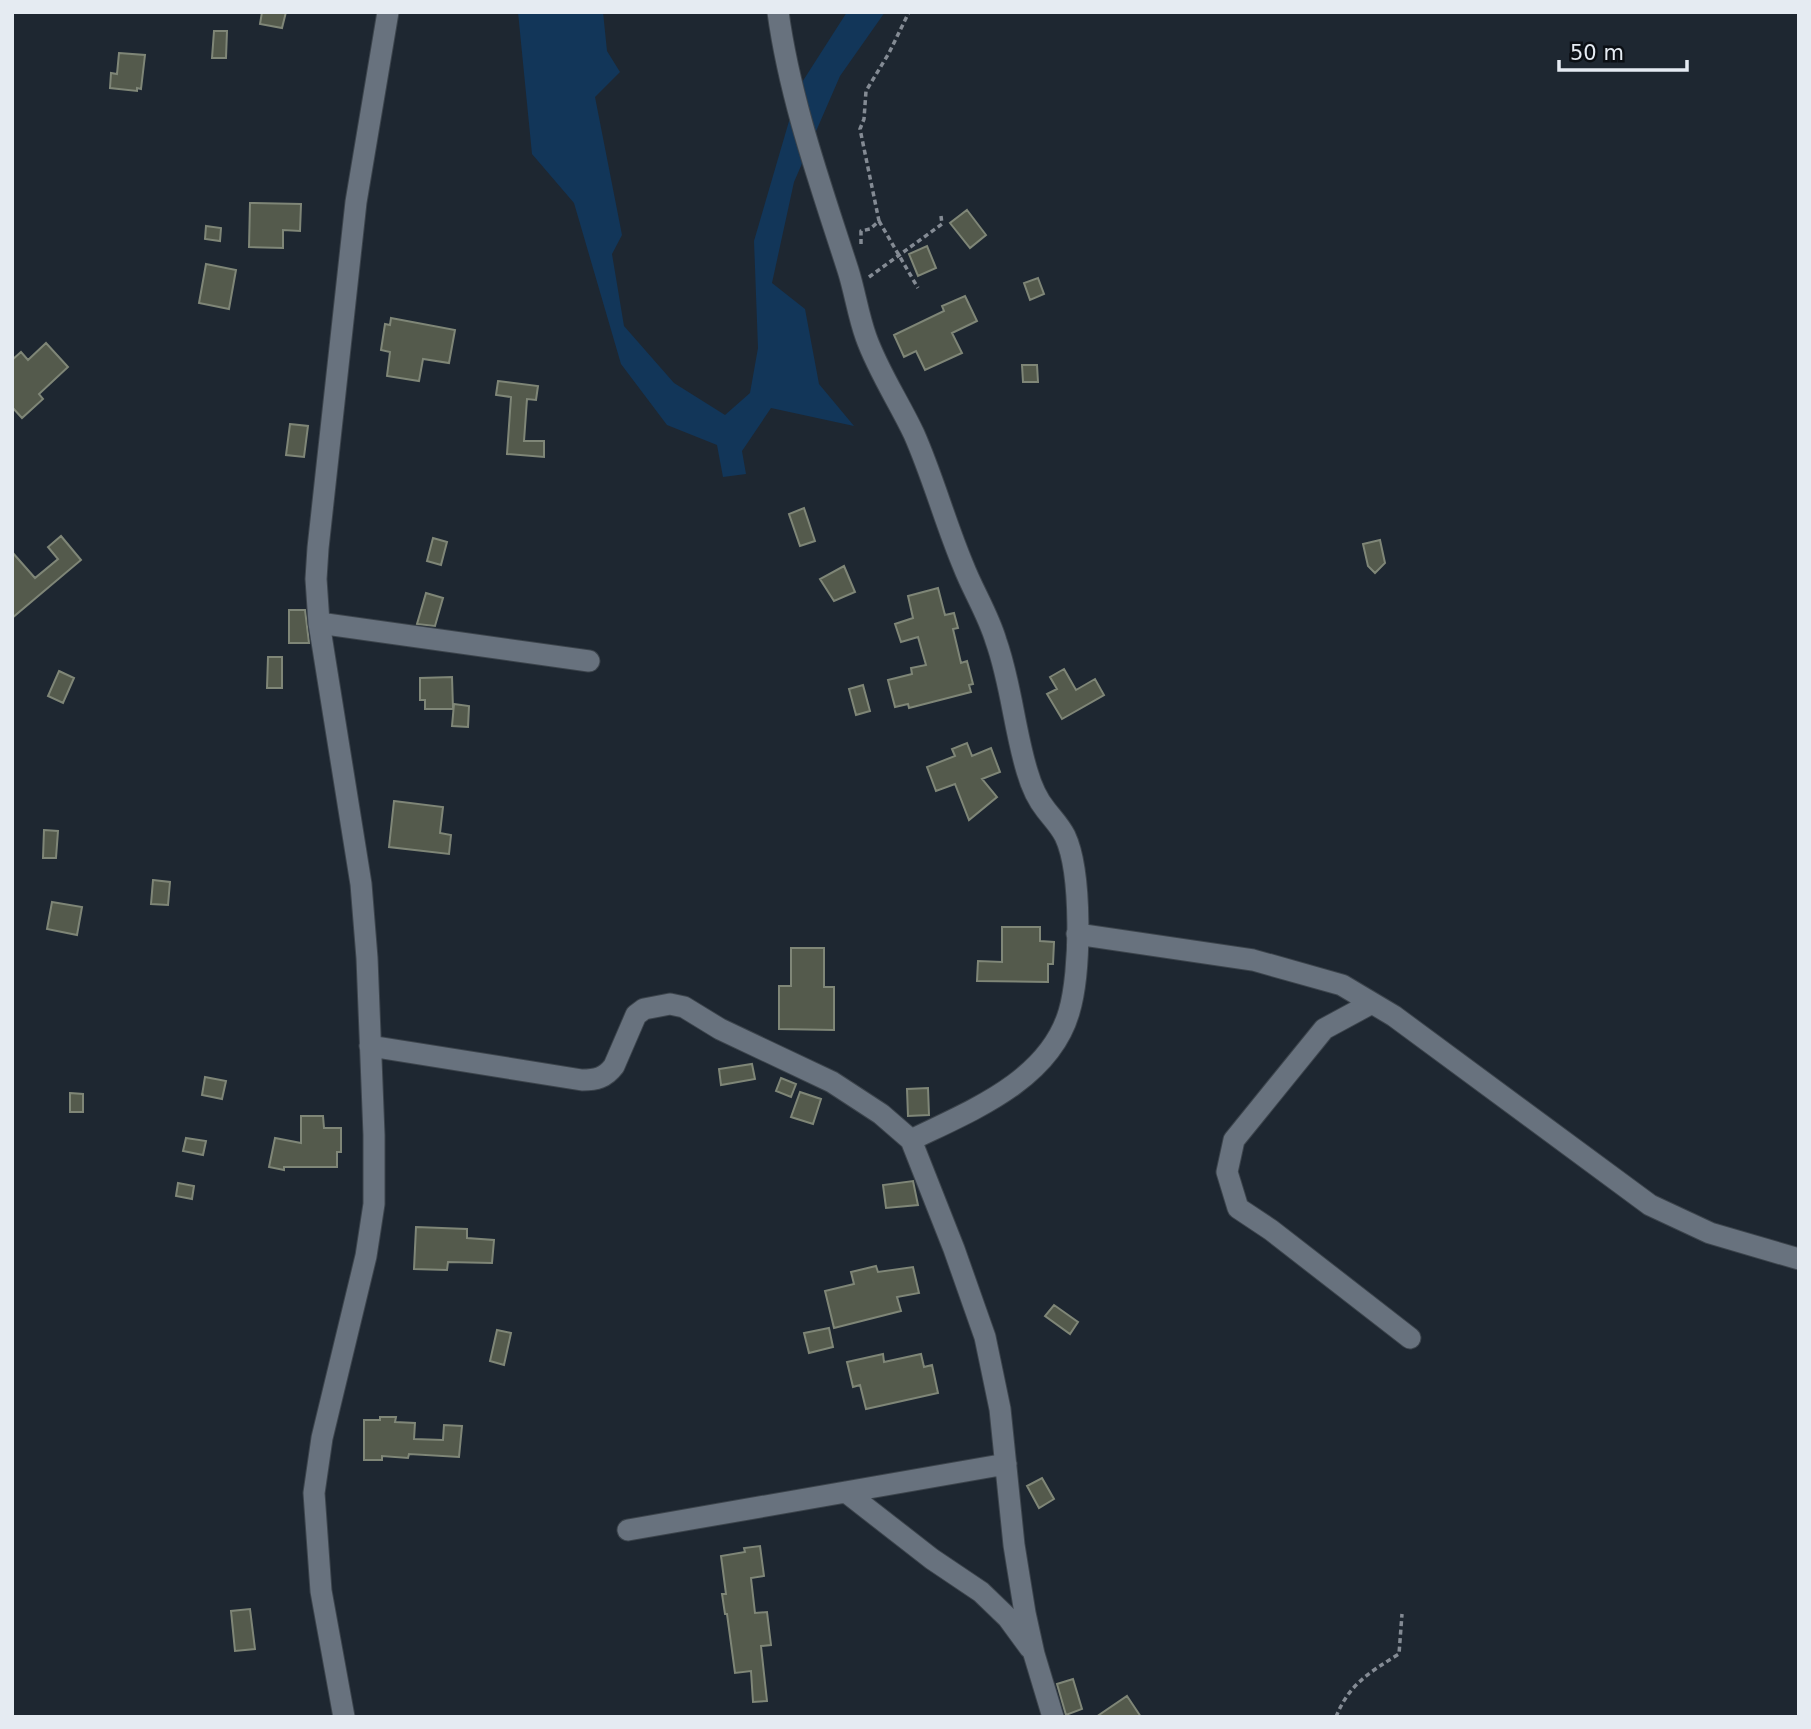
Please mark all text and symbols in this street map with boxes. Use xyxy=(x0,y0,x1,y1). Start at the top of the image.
scale bar xyxy=(1559,28,1687,72)
text: 50 m xyxy=(1570,41,1624,65)

